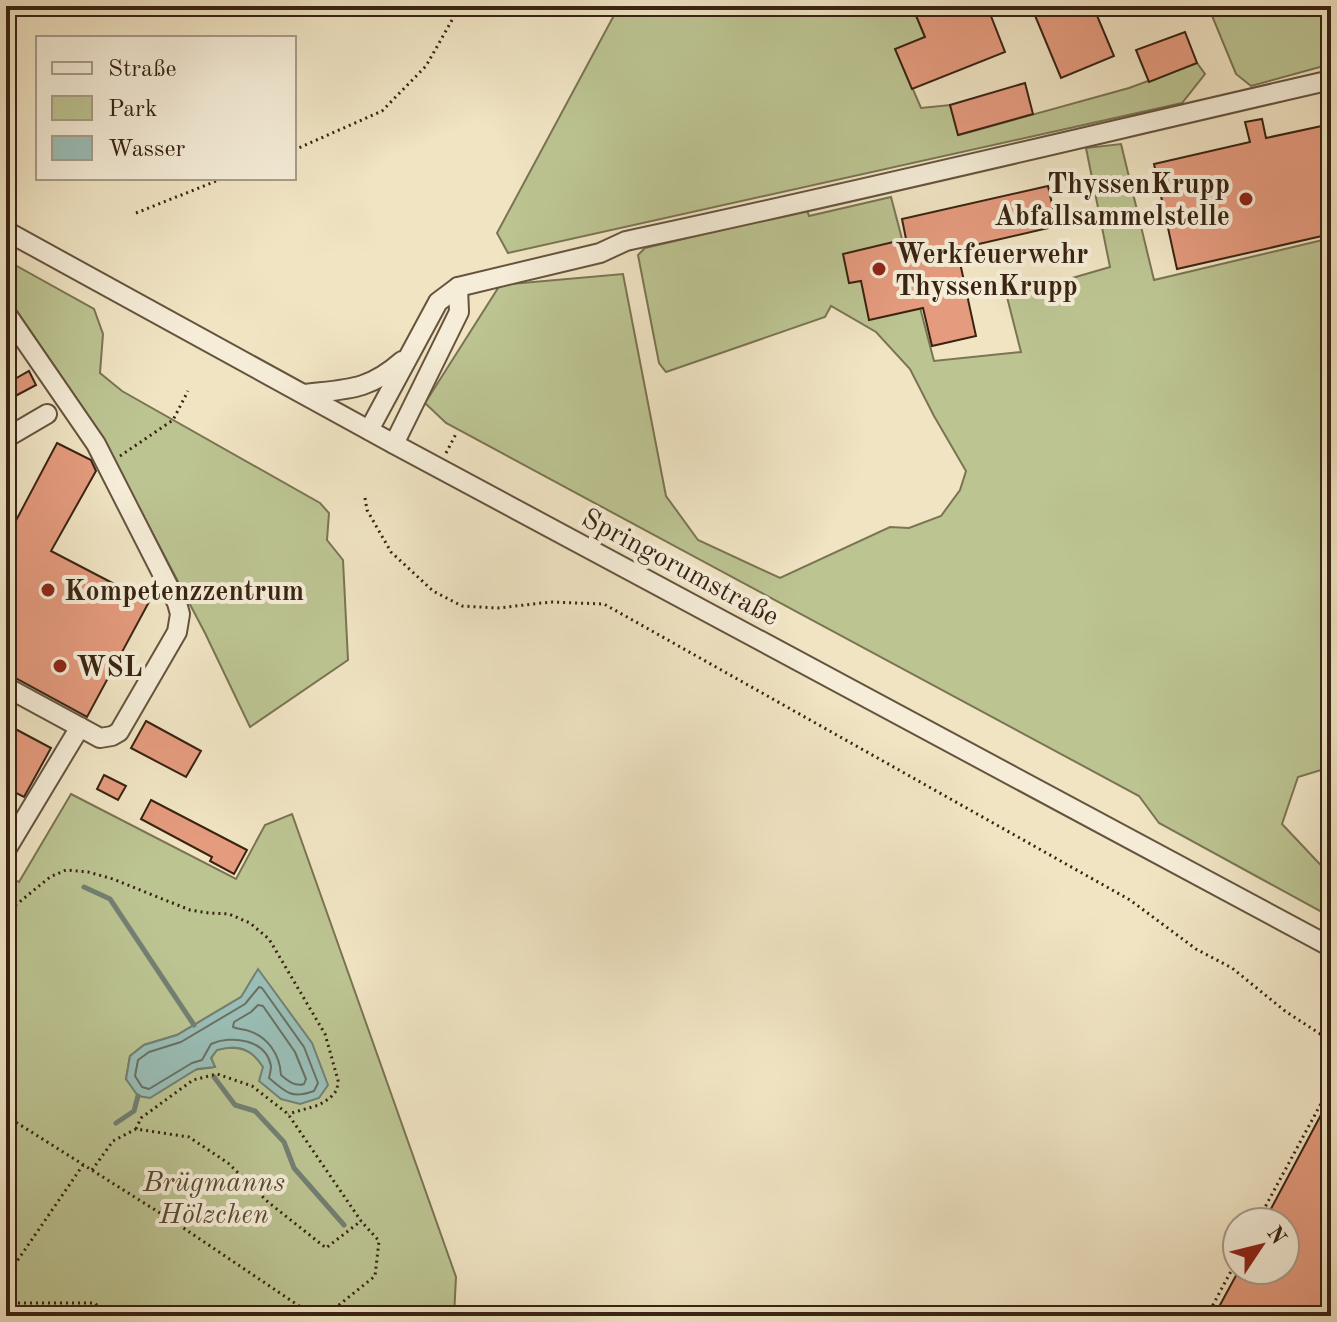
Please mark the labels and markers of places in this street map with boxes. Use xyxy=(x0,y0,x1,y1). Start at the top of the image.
place label: ThyssenKrupp Abfallsammelstelle xyxy=(994,172,1230,232)
marker: ThyssenKrupp Abfallsammelstelle xyxy=(1237,190,1255,208)
place label: Werkfeuerwehr ThyssenKrupp xyxy=(895,242,1088,302)
marker: Werkfeuerwehr ThyssenKrupp xyxy=(870,260,888,278)
place label: Kompetenzzentrum xyxy=(64,579,304,607)
marker: Kompetenzzentrum xyxy=(39,581,57,599)
place label: WSL xyxy=(76,655,142,683)
marker: WSL xyxy=(51,657,69,675)

